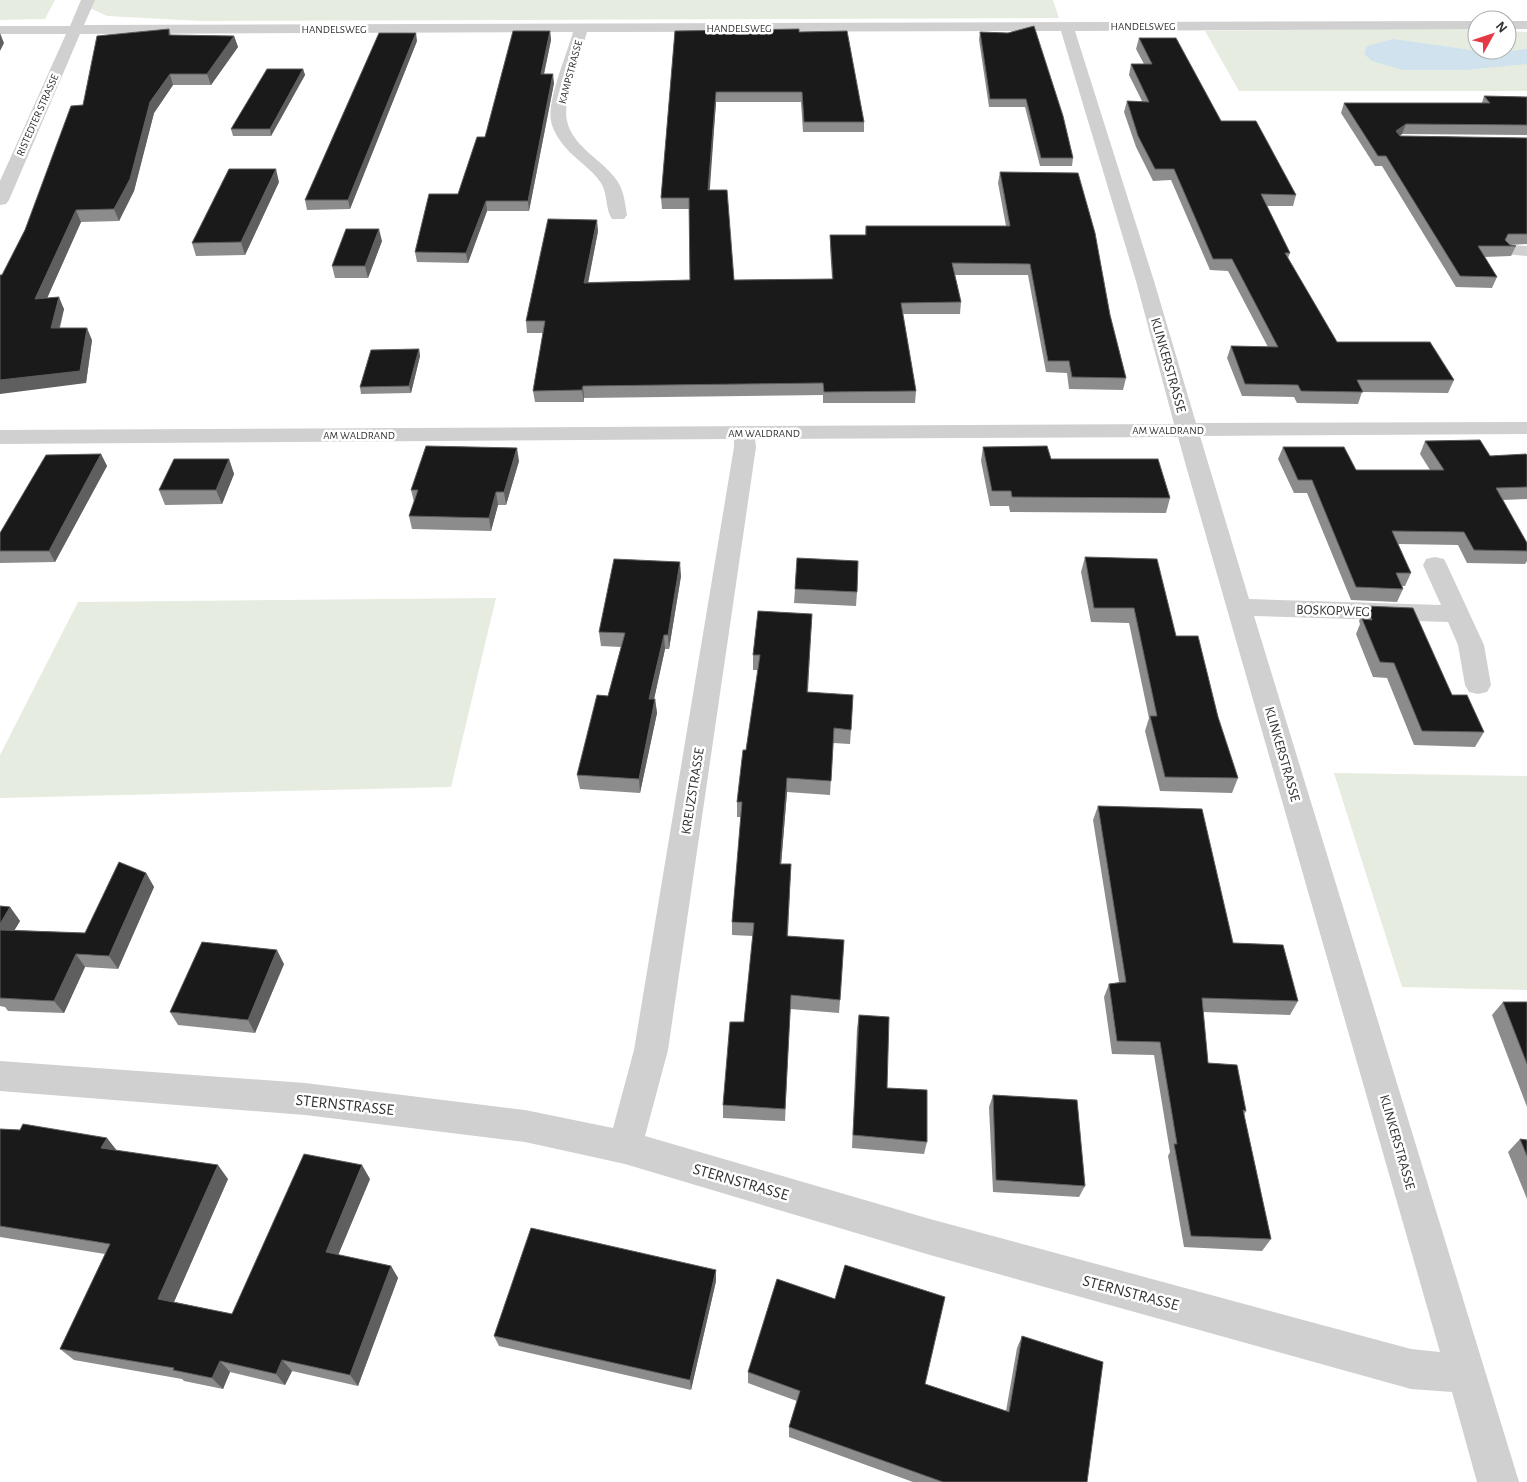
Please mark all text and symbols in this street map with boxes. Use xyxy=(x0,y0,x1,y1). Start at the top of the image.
north arrow xyxy=(1467,10,1517,60)
text: N xyxy=(1493,19,1510,36)
street label: HANDELSWEG xyxy=(1110,21,1176,32)
street label: HANDELSWEG xyxy=(706,23,772,34)
street label: HANDELSWEG xyxy=(301,24,367,35)
street label: KAMPSTRASSE xyxy=(557,38,584,105)
street label: RISTEDTER STRASSE xyxy=(14,72,61,158)
street label: KLINKERSTRASSE xyxy=(1148,316,1188,415)
street label: AM WALDRAND xyxy=(1132,425,1204,436)
street label: AM WALDRAND xyxy=(728,428,800,439)
street label: AM WALDRAND xyxy=(323,430,395,441)
street label: BOSKOPWEG xyxy=(1296,603,1370,619)
street label: KLINKERSTRASSE xyxy=(1262,705,1302,804)
street label: KREUZSTRASSE xyxy=(679,747,707,835)
street label: STERNSTRASSE xyxy=(295,1092,395,1118)
street label: KLINKERSTRASSE xyxy=(1377,1093,1417,1192)
street label: STERNSTRASSE xyxy=(691,1161,791,1203)
street label: STERNSTRASSE xyxy=(1081,1272,1181,1314)

